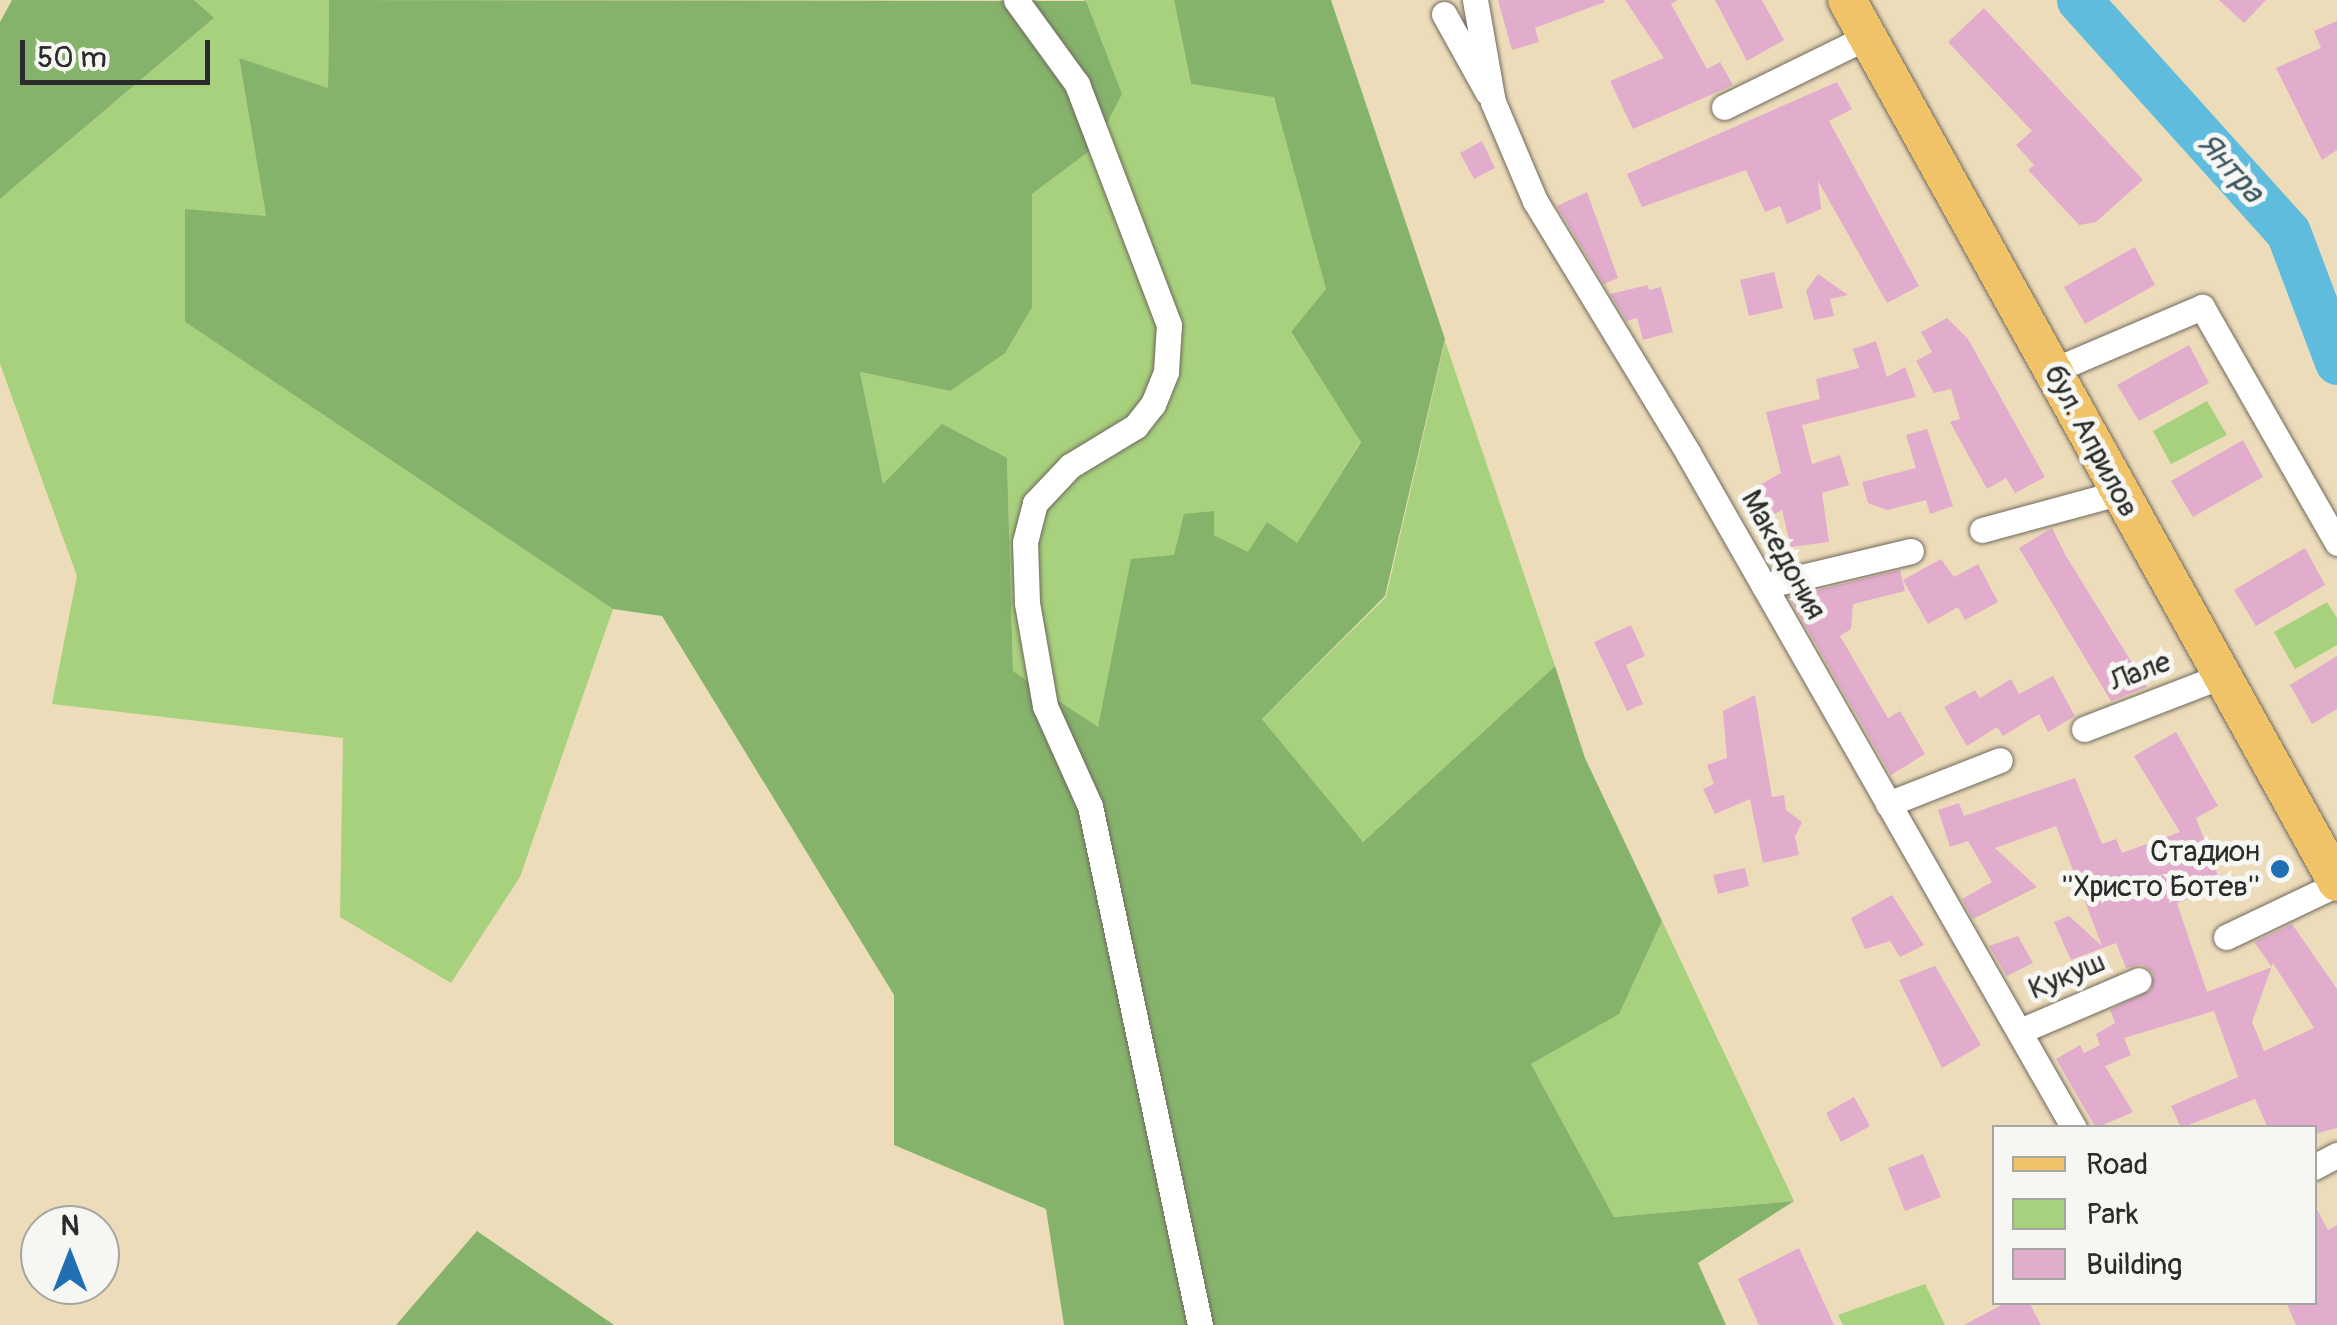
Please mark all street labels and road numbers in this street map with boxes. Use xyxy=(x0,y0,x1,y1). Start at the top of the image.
street label: бул. Априлов xyxy=(2036,358,2146,524)
street label: Македония xyxy=(1733,484,1833,626)
street label: Лале xyxy=(2104,644,2176,700)
street label: Кукуш xyxy=(2023,944,2111,1008)

